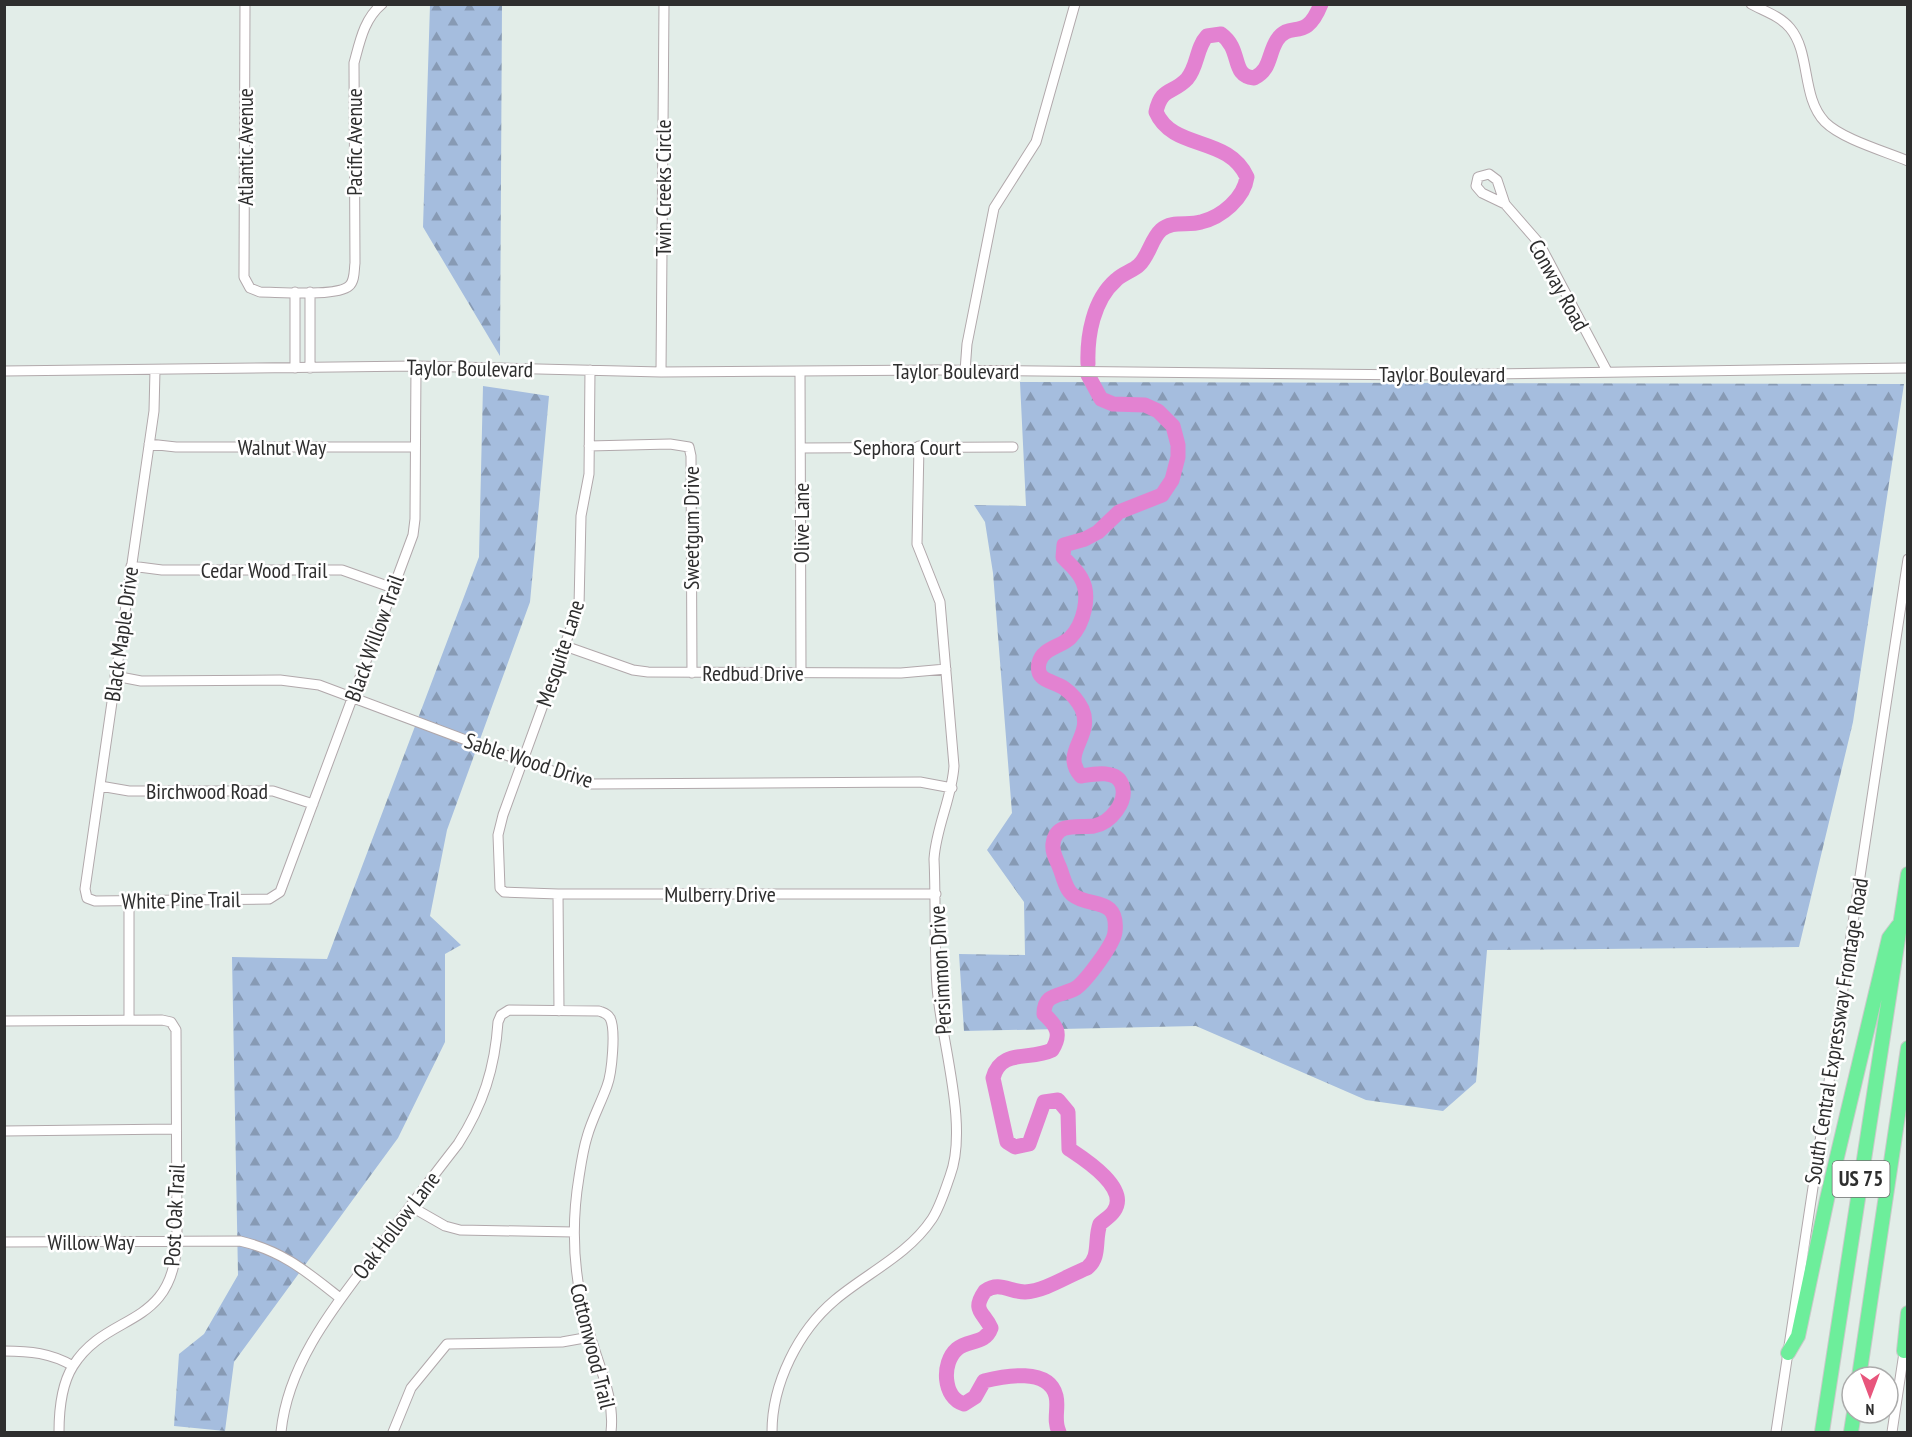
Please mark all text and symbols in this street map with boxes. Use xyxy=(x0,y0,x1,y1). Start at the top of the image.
street label: Atlantic Avenue xyxy=(231,88,259,206)
street label: Pacific Avenue xyxy=(340,88,368,196)
street label: Twin Creeks Circle xyxy=(649,119,677,257)
street label: Conway Road xyxy=(1522,234,1596,336)
street label: Taylor Boulevard xyxy=(407,353,533,383)
street label: Taylor Boulevard xyxy=(893,357,1019,385)
street label: Taylor Boulevard xyxy=(1379,360,1505,388)
street label: Walnut Way xyxy=(238,433,327,461)
street label: Sephora Court xyxy=(853,433,961,461)
street label: Sweetgum Drive xyxy=(677,466,705,590)
street label: Olive Lane xyxy=(787,483,815,563)
street label: Cedar Wood Trail xyxy=(201,556,328,584)
street label: Black Maple Drive xyxy=(98,565,144,703)
street label: Black Willow Trail xyxy=(338,570,410,705)
street label: Mesquite Lane xyxy=(530,596,590,710)
street label: Redbud Drive xyxy=(702,659,804,687)
street label: Sable Wood Drive xyxy=(461,726,597,794)
street label: Birchwood Road xyxy=(146,777,268,805)
street label: South Central Expressway Frontage Road xyxy=(1798,876,1874,1186)
street label: Mulberry Drive xyxy=(664,880,776,908)
street label: White Pine Trail xyxy=(121,885,242,915)
street label: Persimmon Drive xyxy=(923,905,957,1035)
road number: US 75 xyxy=(1832,1161,1890,1197)
street label: Post Oak Trail xyxy=(157,1162,191,1267)
street label: Oak Hollow Lane xyxy=(346,1165,446,1285)
street label: Willow Way xyxy=(47,1228,135,1256)
street label: Cottonwood Trail xyxy=(564,1280,622,1412)
north arrow xyxy=(1840,1365,1900,1425)
text: N xyxy=(1866,1400,1874,1420)

